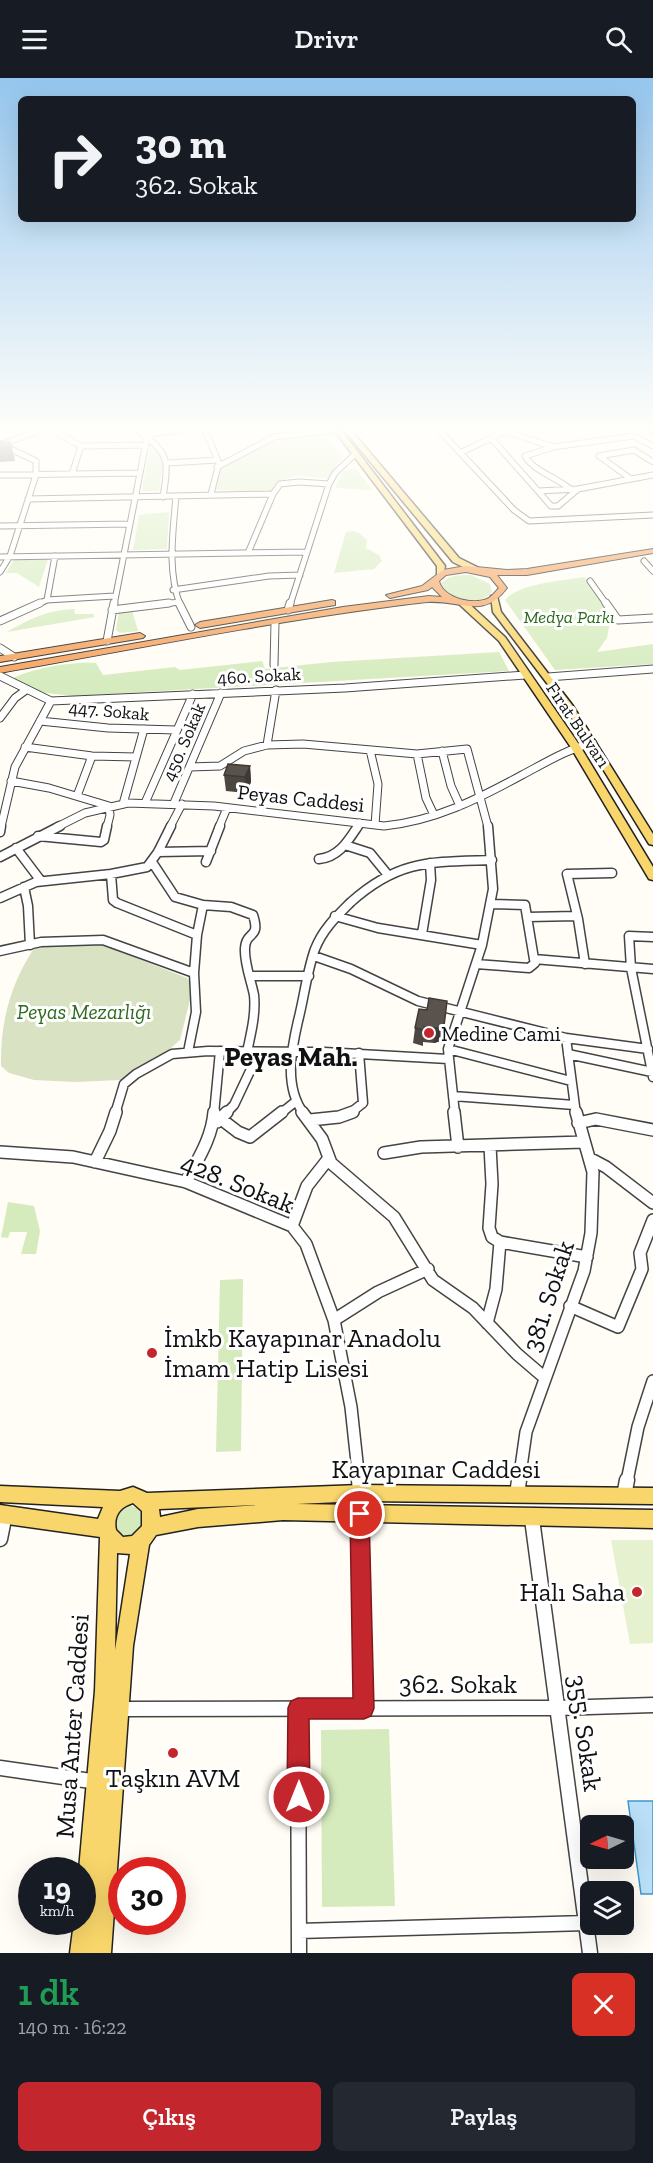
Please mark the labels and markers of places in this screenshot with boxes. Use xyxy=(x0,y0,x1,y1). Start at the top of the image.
place label: Medine Cami xyxy=(441,1021,561,1046)
marker: Medine Cami xyxy=(422,1026,436,1040)
place label: İmkb Kayapınar Anadolu İmam Hatip Lisesi xyxy=(164,1322,441,1384)
marker: İmkb Kayapınar Anadolu İmam Hatip Lisesi xyxy=(145,1346,159,1360)
pin xyxy=(334,1488,385,1539)
place label: Halı Saha xyxy=(519,1576,625,1608)
marker: Halı Saha xyxy=(630,1585,644,1599)
marker: Taşkın AVM xyxy=(166,1746,180,1760)
place label: Taşkın AVM xyxy=(106,1762,241,1794)

